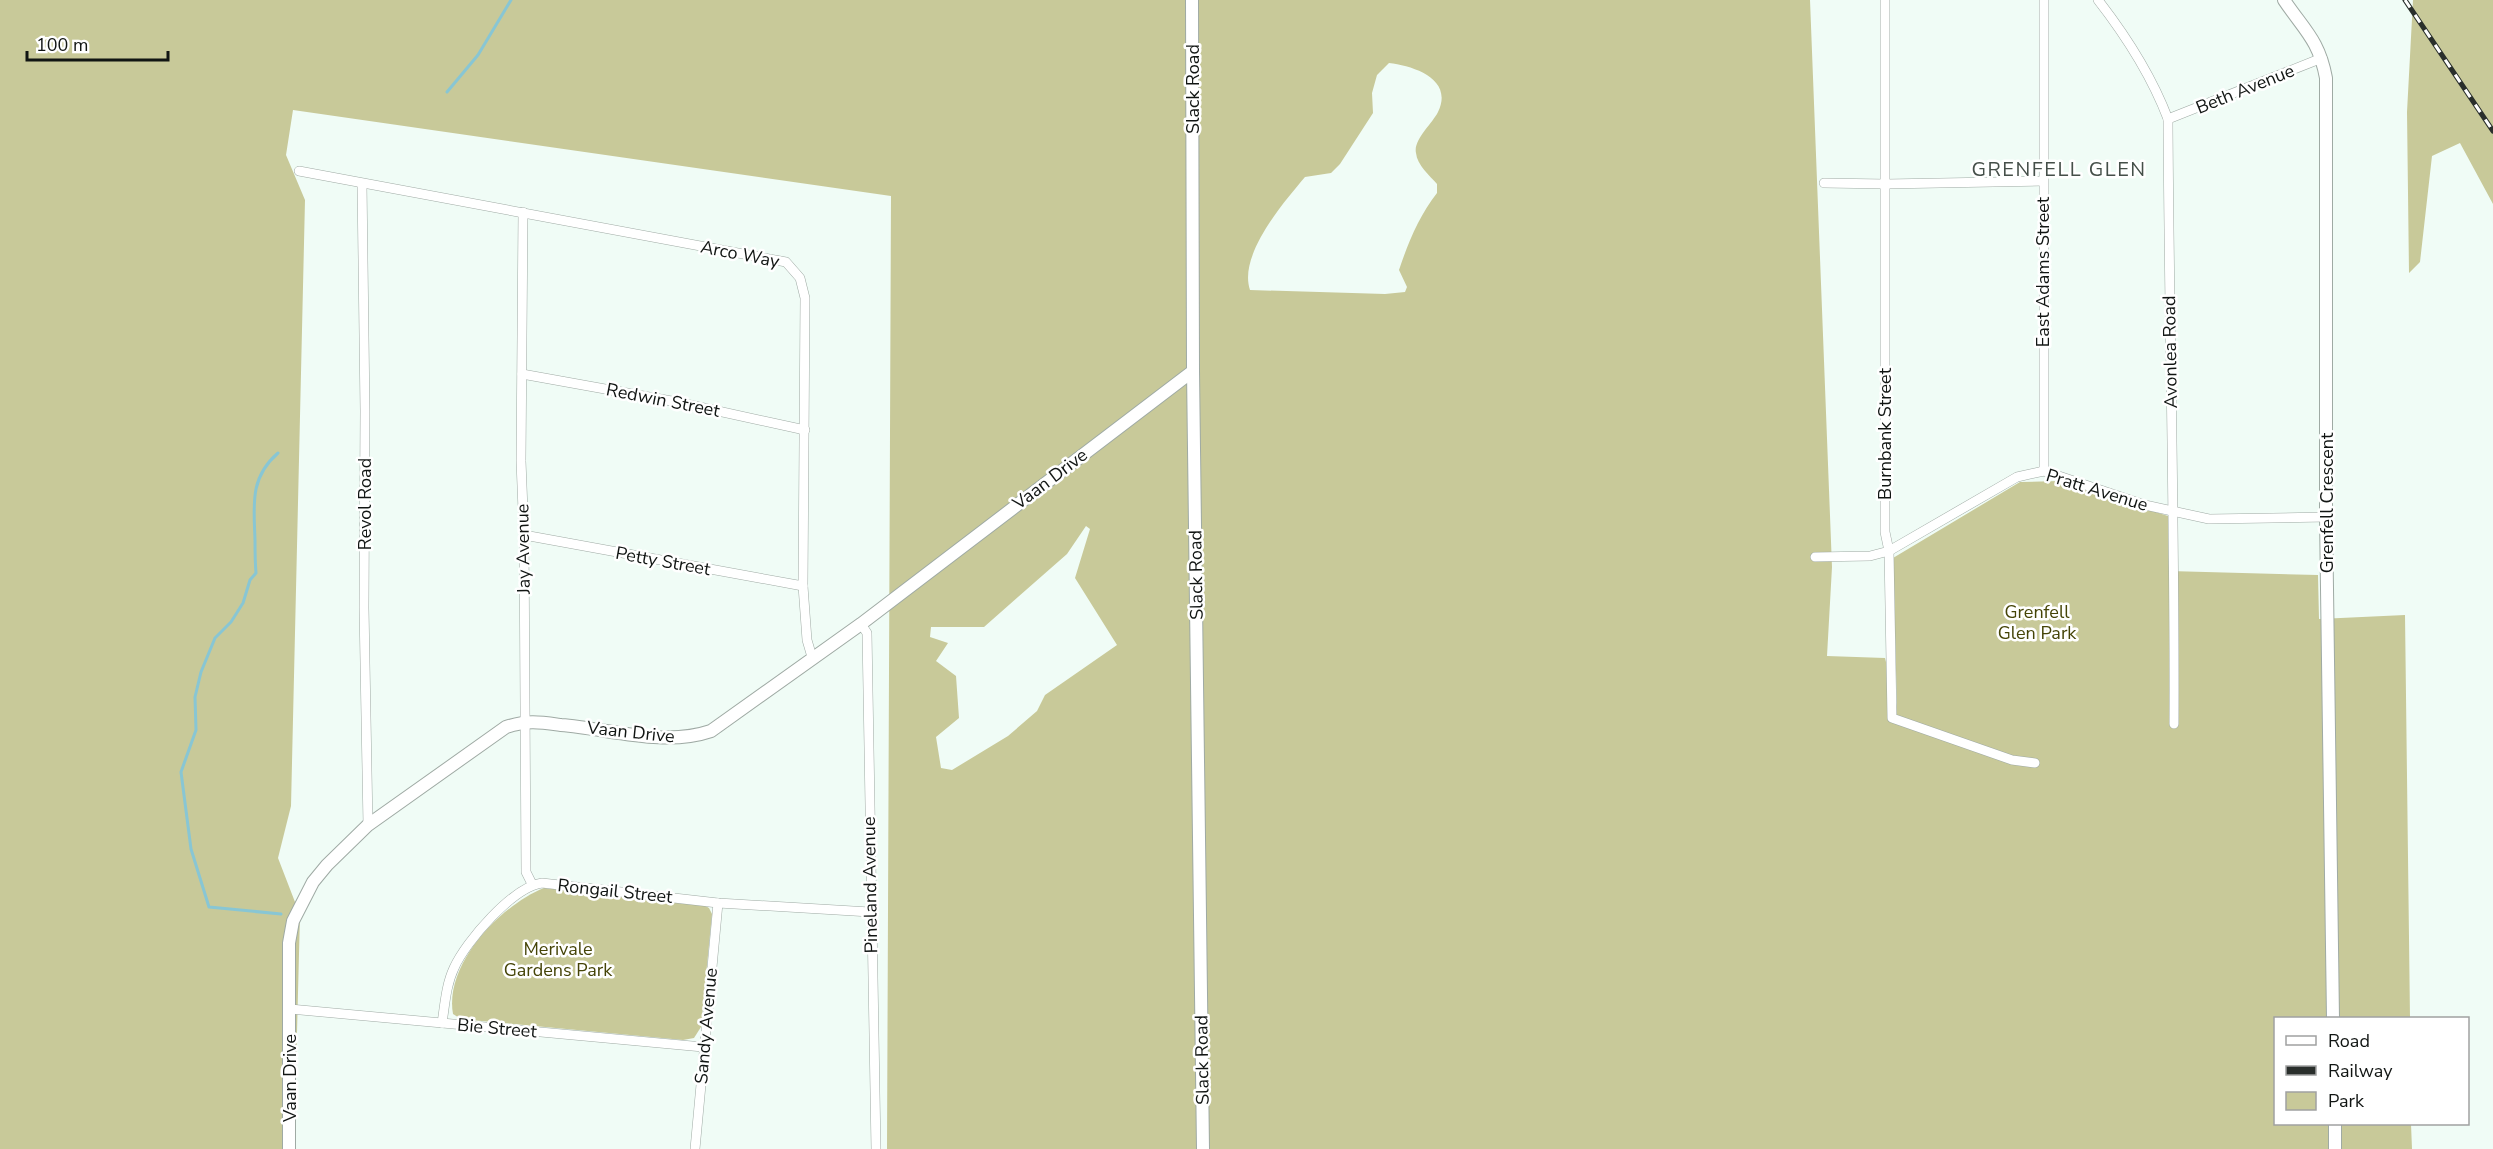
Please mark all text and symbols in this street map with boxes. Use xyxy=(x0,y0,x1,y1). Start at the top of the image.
scale bar xyxy=(27,24,168,62)
text: 100 m xyxy=(36,33,88,57)
street label: Slack Road xyxy=(1181,44,1205,134)
street label: Beth Avenue xyxy=(2192,58,2298,120)
district label: GRENFELL GLEN xyxy=(1971,156,2147,183)
street label: East Adams Street xyxy=(2031,196,2055,347)
street label: Arco Way xyxy=(699,235,782,274)
street label: Avonlea Road xyxy=(2157,295,2183,409)
street label: Burnbank Street xyxy=(1873,367,1897,500)
street label: Redwin Street xyxy=(604,377,723,423)
street label: Grenfell Crescent xyxy=(2315,432,2339,573)
street label: Vaan Drive xyxy=(1007,443,1092,516)
street label: Revol Road xyxy=(353,458,377,550)
street label: Pratt Avenue xyxy=(2043,463,2151,517)
street label: Jay Avenue xyxy=(510,504,536,595)
street label: Slack Road xyxy=(1183,530,1209,620)
street label: Petty Street xyxy=(614,541,713,581)
park label: Grenfell Glen Park xyxy=(1998,600,2077,645)
street label: Vaan Drive xyxy=(585,715,676,749)
street label: Pineland Avenue xyxy=(857,816,883,954)
street label: Rongail Street xyxy=(556,873,674,909)
park label: Merivale Gardens Park xyxy=(504,937,613,982)
street label: Sandy Avenue xyxy=(689,967,723,1085)
street label: Bie Street xyxy=(456,1013,538,1043)
street label: Slack Road xyxy=(1189,1015,1215,1105)
legend xyxy=(2274,1017,2469,1125)
text: Road xyxy=(2328,1029,2370,1053)
street label: Vaan Drive xyxy=(278,1034,302,1123)
text: Railway xyxy=(2328,1059,2393,1083)
text: Park xyxy=(2328,1089,2365,1113)

